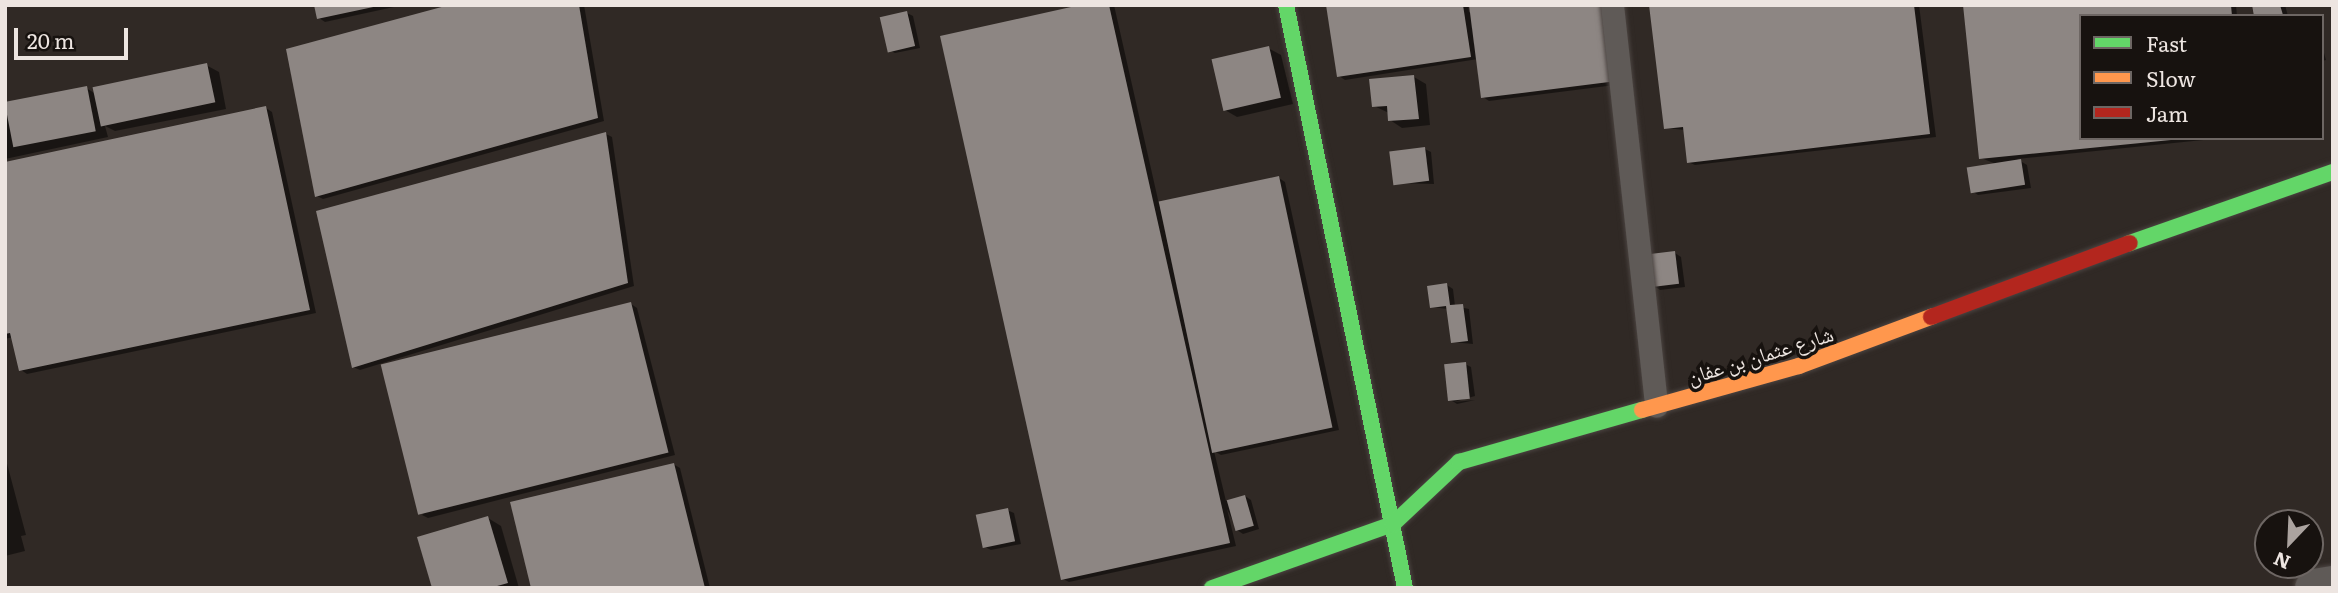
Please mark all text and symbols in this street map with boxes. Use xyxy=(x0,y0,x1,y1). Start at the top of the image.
scale bar xyxy=(18,14,131,58)
legend xyxy=(2079,14,2324,140)
text: 20 m xyxy=(27,24,74,55)
text: Fast xyxy=(2146,27,2187,58)
text: Slow xyxy=(2146,62,2196,93)
text: Jam xyxy=(2146,97,2188,128)
street label: شارع عثمان بن عفان xyxy=(1684,320,1836,388)
north arrow xyxy=(2254,509,2324,579)
text: N xyxy=(2269,545,2294,577)

